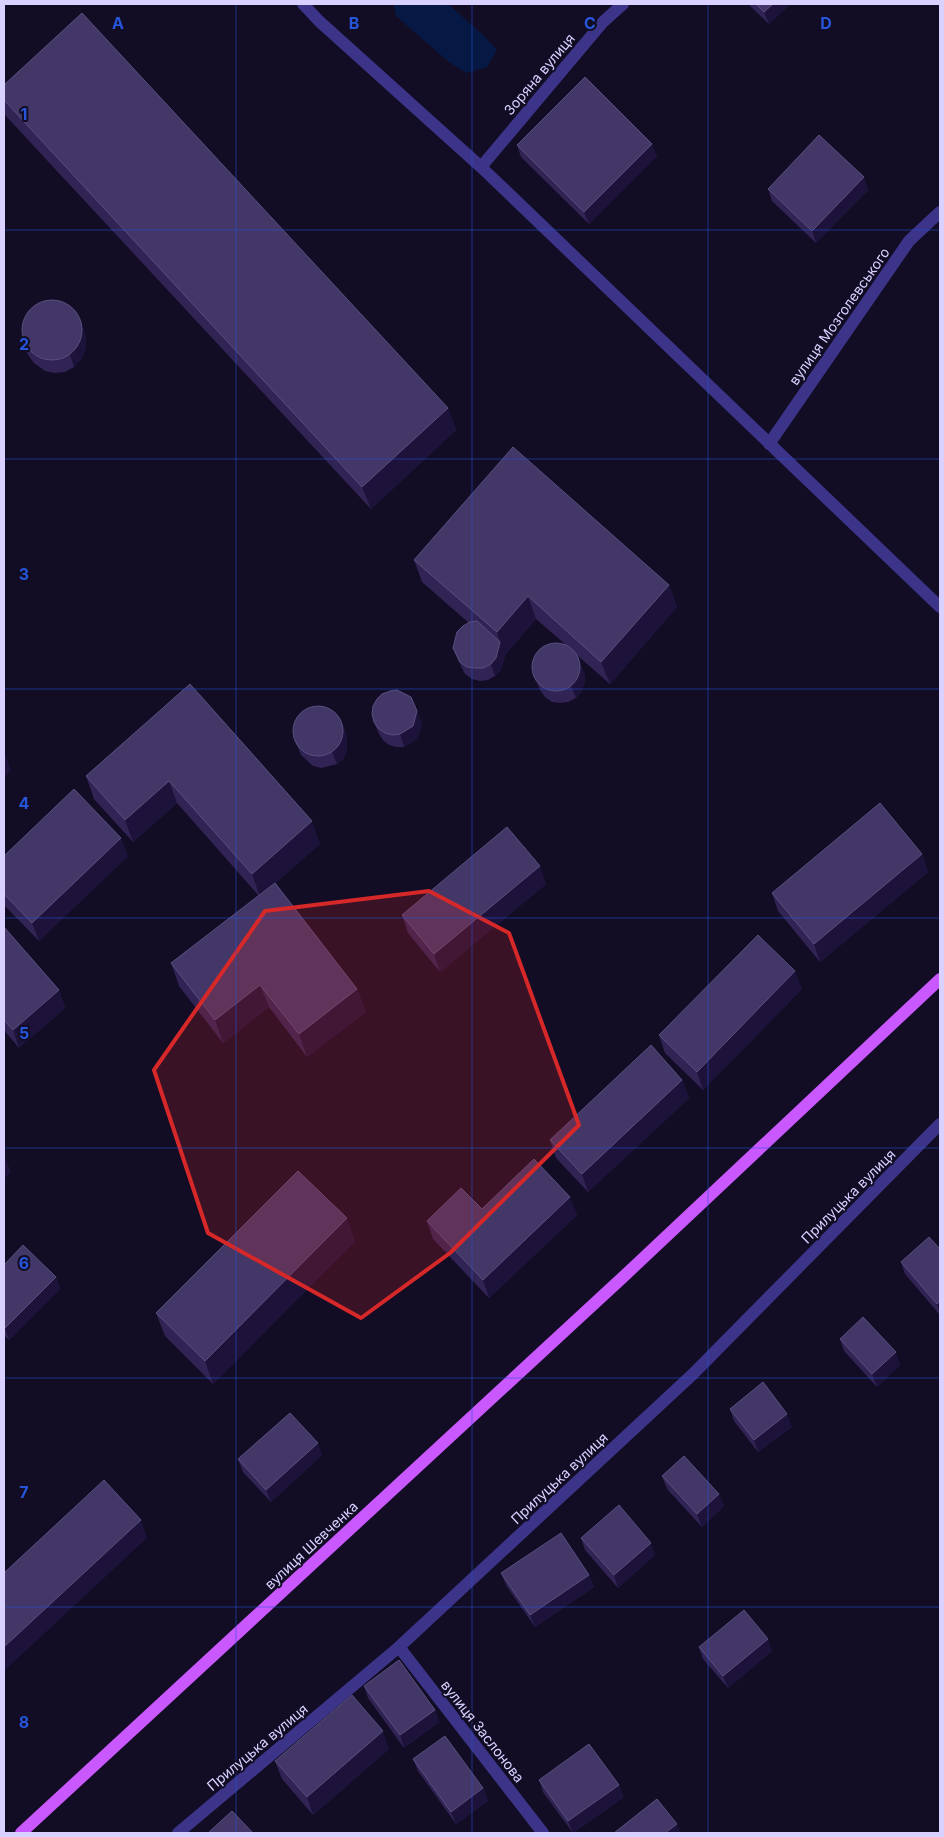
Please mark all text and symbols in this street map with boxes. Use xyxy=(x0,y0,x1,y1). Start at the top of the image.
text: A xyxy=(112,13,124,33)
text: B xyxy=(349,13,359,33)
text: C xyxy=(584,13,596,33)
text: D xyxy=(820,13,832,33)
street label: Зоряна вулиця xyxy=(500,30,578,118)
text: 1 xyxy=(21,104,27,124)
street label: вулиця Мозголевського xyxy=(785,244,893,388)
text: 2 xyxy=(19,334,29,354)
text: 3 xyxy=(19,564,29,584)
text: 4 xyxy=(19,793,30,813)
text: 5 xyxy=(19,1023,29,1043)
street label: Прилуцька вулиця xyxy=(797,1145,899,1247)
text: 6 xyxy=(19,1253,29,1273)
street label: Прилуцька вулиця xyxy=(507,1429,611,1527)
text: 7 xyxy=(19,1482,29,1502)
street label: вулиця Шевченка xyxy=(261,1498,361,1592)
street label: вулиця Заслонова xyxy=(438,1677,528,1785)
street label: Прилуцька вулиця xyxy=(203,1700,311,1794)
text: 8 xyxy=(19,1712,29,1732)

